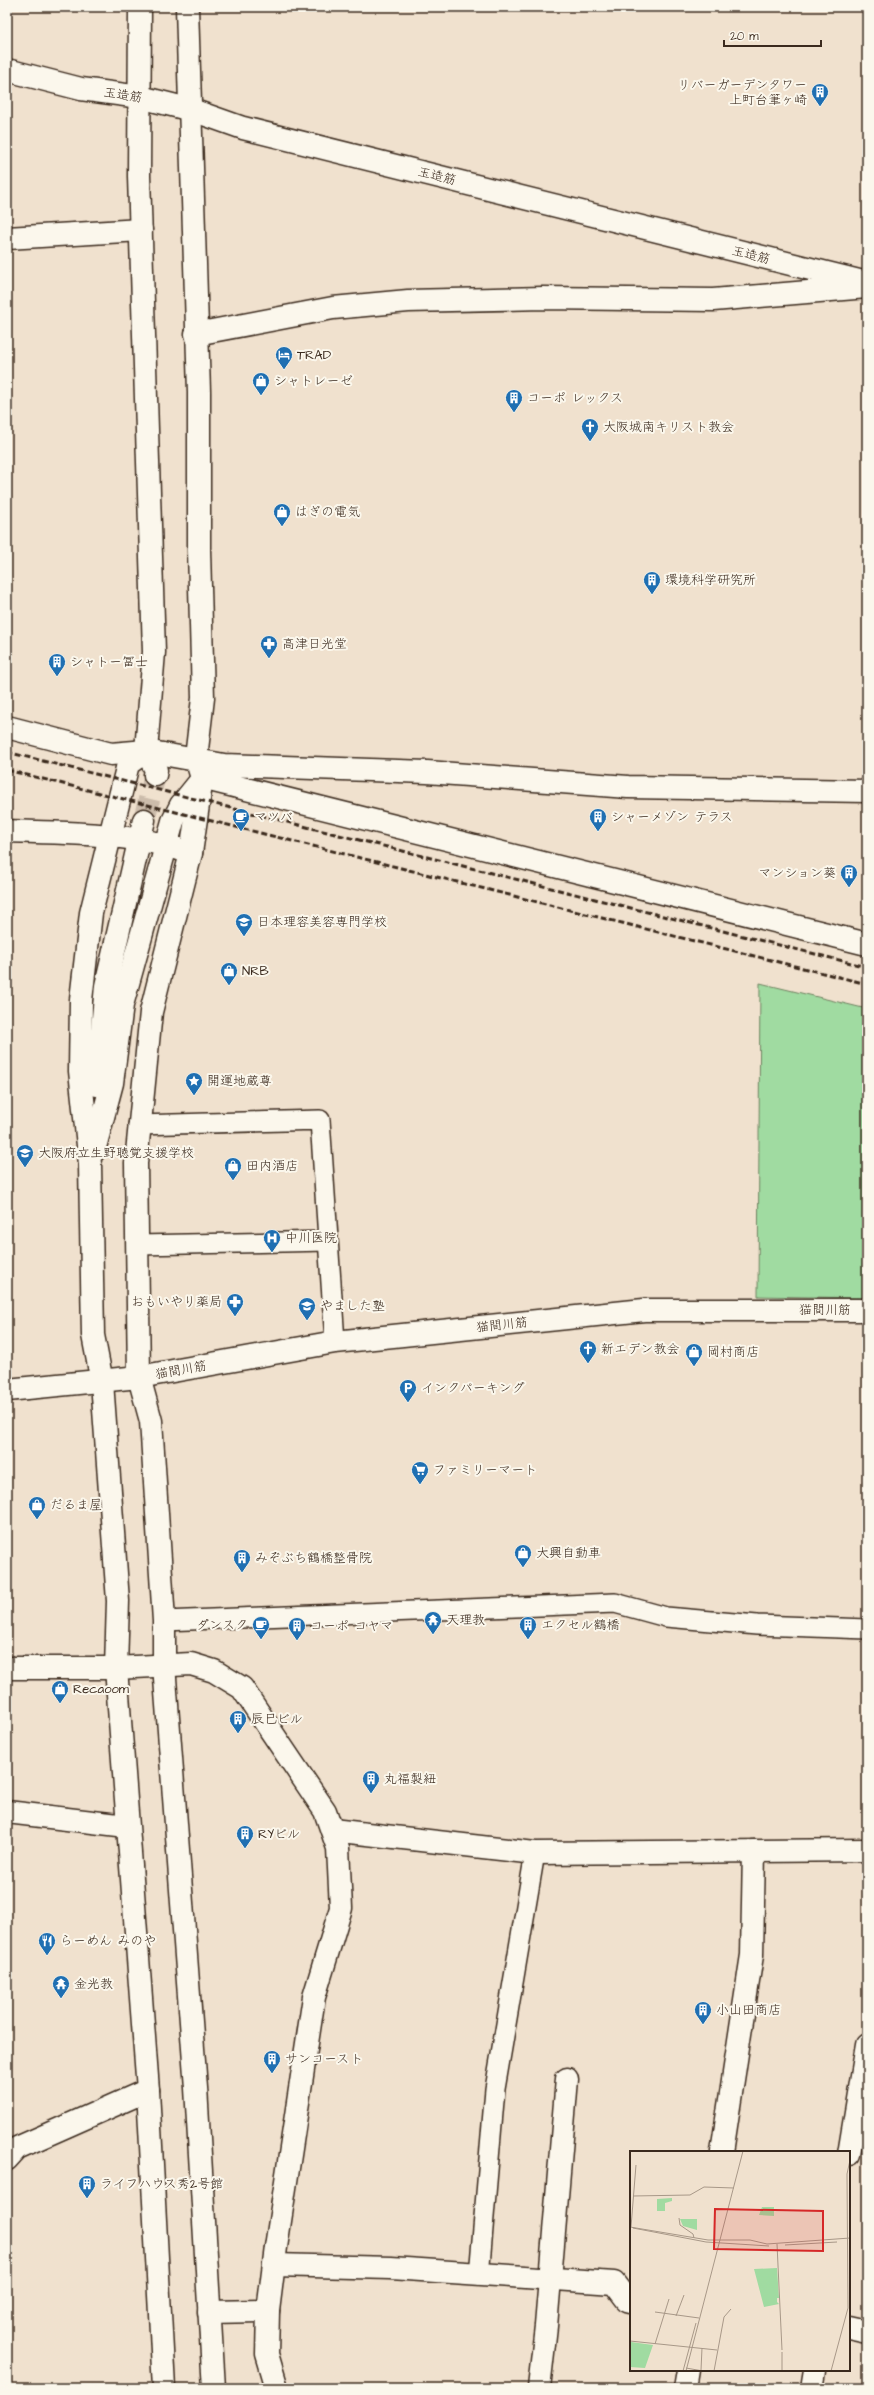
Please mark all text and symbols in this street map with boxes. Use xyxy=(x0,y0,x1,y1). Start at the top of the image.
scale bar xyxy=(724,22,821,48)
text: 20 m xyxy=(730,28,759,45)
place label: リバーガーデンタワー 上町台筆ヶ崎 xyxy=(678,76,807,109)
building icon: リバーガーデンタワー 上町台筆ヶ崎 xyxy=(810,82,830,107)
street label: 玉造筋 xyxy=(102,83,144,107)
street label: 玉造筋 xyxy=(416,163,458,189)
street label: 玉造筋 xyxy=(730,242,772,268)
hotel icon: TRAD xyxy=(274,345,294,370)
place label: TRAD xyxy=(297,346,332,364)
shop icon: シャトレーゼ xyxy=(251,371,271,396)
place label: シャトレーゼ xyxy=(274,372,353,390)
building icon: コーポ レックス xyxy=(504,388,524,413)
place label: コーポ レックス xyxy=(527,389,623,407)
church icon: 大阪城南キリスト教会 xyxy=(580,417,600,442)
place label: 大阪城南キリスト教会 xyxy=(603,418,734,436)
shop icon: はぎの電気 xyxy=(272,502,292,527)
place label: はぎの電気 xyxy=(295,503,360,521)
building icon: 環境科学研究所 xyxy=(642,570,662,595)
place label: 環境科学研究所 xyxy=(665,571,756,589)
pharmacy icon: 高津日光堂 xyxy=(259,634,279,659)
place label: 高津日光堂 xyxy=(282,635,347,653)
building icon: シャトー冨士 xyxy=(47,652,67,677)
place label: シャトー冨士 xyxy=(70,653,148,671)
cafe icon: マツバ xyxy=(231,807,251,832)
building icon: シャーメゾン テラス xyxy=(588,807,608,832)
place label: マツバ xyxy=(254,808,293,826)
place label: シャーメゾン テラス xyxy=(611,808,733,826)
building icon: マンション葵 xyxy=(839,863,859,888)
place label: マンション葵 xyxy=(759,864,836,882)
school or university icon: 日本理容美容専門学校 xyxy=(234,912,254,937)
place label: 日本理容美容専門学校 xyxy=(257,913,387,931)
shop icon: NRB xyxy=(219,961,239,986)
place label: NRB xyxy=(242,962,269,980)
place icon: 開運地蔵尊 xyxy=(184,1071,204,1096)
place label: 開運地蔵尊 xyxy=(207,1072,272,1090)
school or university icon: 大阪府立生野聴覚支援学校 xyxy=(15,1143,35,1168)
place label: 大阪府立生野聴覚支援学校 xyxy=(38,1144,194,1162)
shop icon: 田内酒店 xyxy=(223,1156,243,1181)
place label: 田内酒店 xyxy=(246,1157,298,1175)
hospital icon: 中川医院 xyxy=(262,1228,282,1253)
place label: 中川医院 xyxy=(285,1229,337,1247)
pharmacy icon: おもいやり薬局 xyxy=(225,1292,245,1317)
place label: おもいやり薬局 xyxy=(131,1293,222,1311)
school or university icon: やました塾 xyxy=(297,1296,317,1321)
place label: やました塾 xyxy=(320,1297,385,1315)
street label: 猫間川筋 xyxy=(799,1301,851,1319)
street label: 猫間川筋 xyxy=(475,1313,529,1337)
church icon: 新エデン教会 xyxy=(578,1339,598,1364)
place label: 新エデン教会 xyxy=(601,1340,680,1358)
shop icon: 岡村商店 xyxy=(684,1342,704,1367)
place label: 岡村商店 xyxy=(707,1343,759,1361)
street label: 猫間川筋 xyxy=(154,1357,208,1383)
parking icon: インクパーキング xyxy=(398,1378,418,1403)
place label: インクパーキング xyxy=(421,1379,525,1397)
supermarket icon: ファミリーマート xyxy=(410,1460,430,1485)
place label: ファミリーマート xyxy=(433,1461,537,1479)
shop icon: だるま屋 xyxy=(27,1495,47,1520)
place label: だるま屋 xyxy=(50,1496,102,1514)
shop icon: 大興自動車 xyxy=(513,1543,533,1568)
place label: 大興自動車 xyxy=(536,1544,601,1562)
building icon: みぞぶち鶴橋整骨院 xyxy=(232,1548,252,1573)
place label: みぞぶち鶴橋整骨院 xyxy=(255,1549,372,1567)
temple icon: 天理教 xyxy=(423,1610,443,1635)
place label: 天理教 xyxy=(446,1611,485,1629)
cafe icon: ダンスク xyxy=(251,1615,271,1640)
building icon: エクセル鶴橋 xyxy=(518,1615,538,1640)
place label: ダンスク xyxy=(196,1616,248,1634)
building icon: コーポ コヤマ xyxy=(287,1616,307,1641)
place label: エクセル鶴橋 xyxy=(541,1616,620,1634)
place label: コーポ コヤマ xyxy=(310,1617,393,1635)
shop icon: Recaoom xyxy=(50,1679,70,1704)
place label: Recaoom xyxy=(73,1680,130,1698)
building icon: 辰巳ビル xyxy=(228,1709,248,1734)
place label: 辰巳ビル xyxy=(251,1710,303,1728)
building icon: 丸福製紐 xyxy=(361,1769,381,1794)
place label: 丸福製紐 xyxy=(384,1770,436,1788)
building icon: RYビル xyxy=(235,1824,255,1849)
place label: RYビル xyxy=(258,1825,300,1843)
restaurant icon: らーめん みのや xyxy=(37,1931,57,1956)
place label: らーめん みのや xyxy=(60,1932,156,1950)
temple icon: 金光教 xyxy=(51,1974,71,1999)
place label: 金光教 xyxy=(74,1975,113,1993)
building icon: 小山田商店 xyxy=(693,2000,713,2025)
place label: 小山田商店 xyxy=(716,2001,781,2019)
building icon: サンコースト xyxy=(262,2049,282,2074)
place label: サンコースト xyxy=(285,2050,363,2068)
inset map xyxy=(630,2151,850,2371)
building icon: ライフハウス秀2号館 xyxy=(77,2174,97,2199)
place label: ライフハウス秀2号館 xyxy=(100,2175,223,2193)

